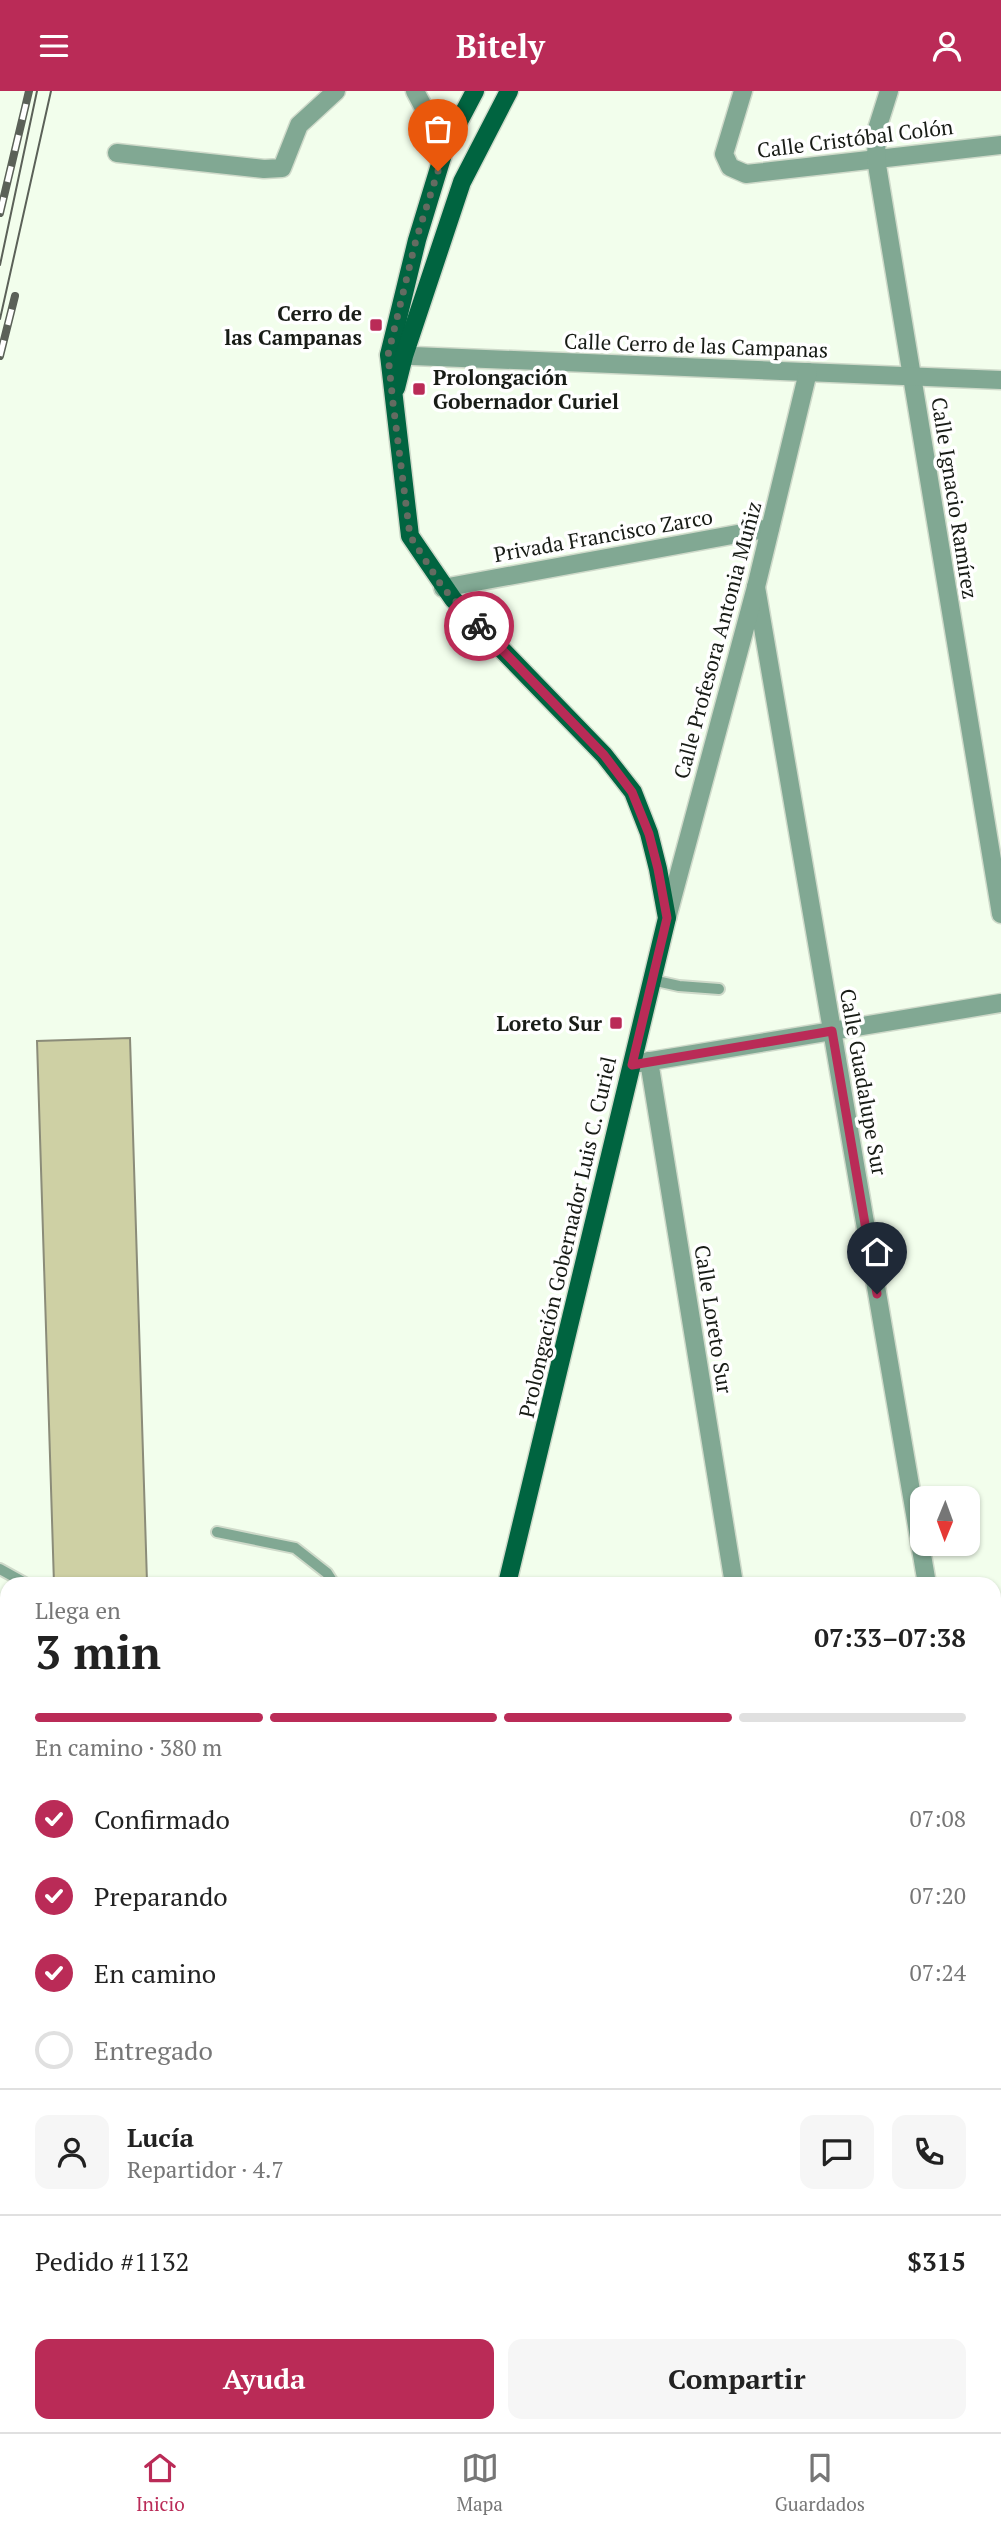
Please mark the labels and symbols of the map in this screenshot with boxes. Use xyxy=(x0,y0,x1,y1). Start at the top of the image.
pin xyxy=(408,99,468,171)
street label: Calle Cristóbal Colón xyxy=(755,112,955,164)
place label: Cerro de las Campanas xyxy=(224,299,362,351)
marker: Cerro de las Campanas xyxy=(368,317,384,333)
street label: Calle Cerro de las Campanas xyxy=(563,326,829,364)
place label: Prolongación Gobernador Curiel xyxy=(433,363,619,415)
marker: Prolongación Gobernador Curiel xyxy=(411,381,427,397)
street label: Calle Ignacio Ramírez xyxy=(925,395,985,601)
street label: Calle Profesora Antonia Muñiz xyxy=(666,498,768,782)
street label: Privada Francisco Zarco xyxy=(491,502,715,568)
courier xyxy=(444,591,514,661)
street label: Calle Guadalupe Sur xyxy=(834,986,894,1178)
place label: Loreto Sur xyxy=(497,1009,602,1037)
marker: Loreto Sur xyxy=(608,1015,624,1031)
street label: Prolongación Gobernador Luis C. Curiel xyxy=(512,1054,622,1420)
pin xyxy=(847,1222,907,1294)
street label: Calle Loreto Sur xyxy=(688,1243,740,1395)
north arrow xyxy=(910,1486,980,1556)

